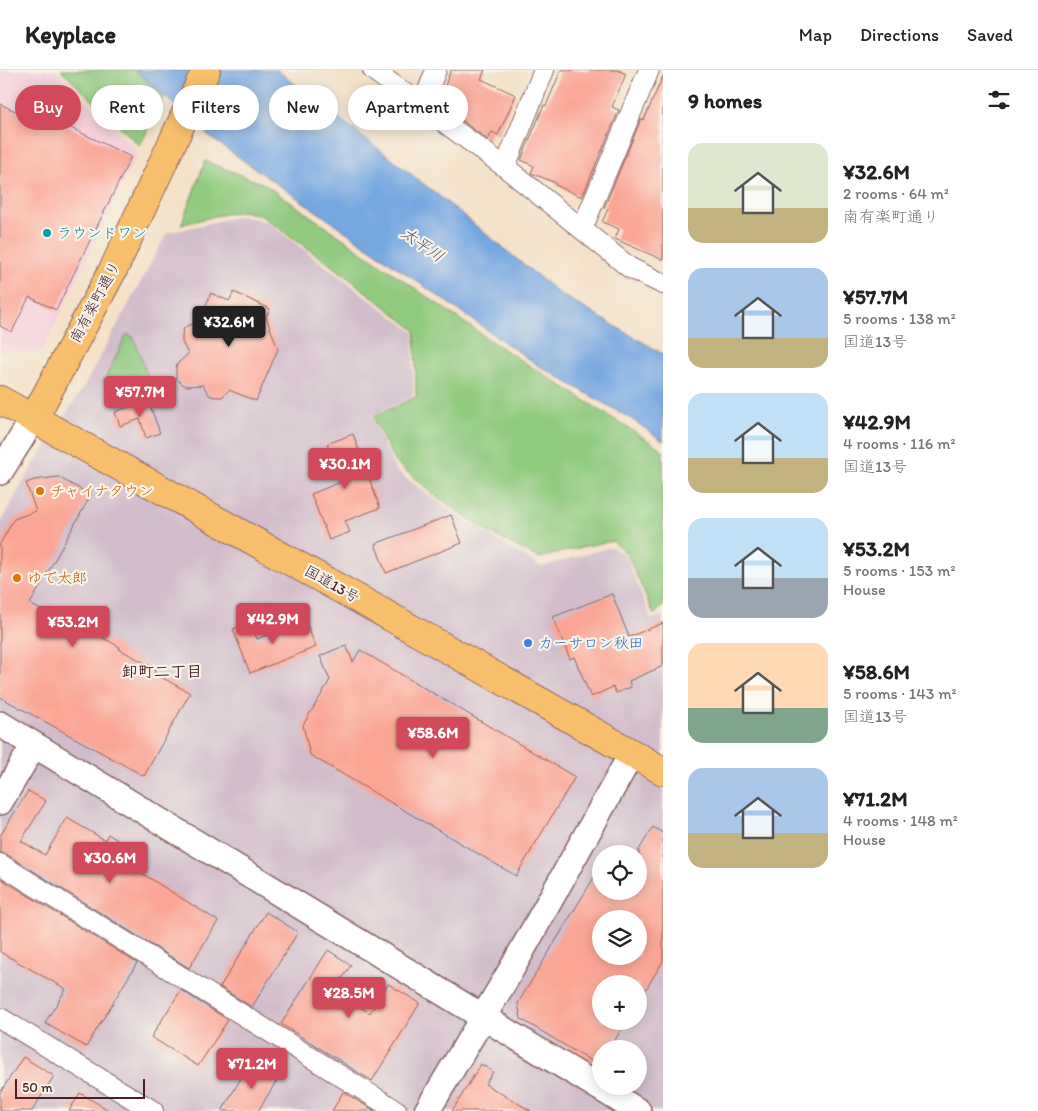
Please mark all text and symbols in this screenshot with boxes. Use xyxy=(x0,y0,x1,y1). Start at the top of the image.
text: Keyplace xyxy=(25,20,116,49)
text: Map xyxy=(799,24,832,46)
text: Directions xyxy=(860,24,939,46)
text: Saved xyxy=(967,24,1013,46)
chip: Buy xyxy=(15,85,81,130)
chip: Rent xyxy=(91,85,163,130)
chip: Filters xyxy=(173,85,259,130)
chip: New xyxy=(269,85,338,130)
chip: Apartment xyxy=(348,85,468,130)
icon: filters xyxy=(985,86,1013,114)
text: 9 homes xyxy=(688,88,762,113)
text: ¥32.6M xyxy=(843,159,910,184)
icon: home xyxy=(728,163,788,223)
text: 2 rooms · 64 m² xyxy=(843,184,949,203)
text: 南有楽町通り xyxy=(843,207,939,226)
water label: 太平川 xyxy=(398,223,448,266)
place label: ラウンドワン xyxy=(57,224,147,242)
marker: ラウンドワン xyxy=(41,227,53,239)
street label: 南有楽町通り xyxy=(66,258,124,346)
text: ¥57.7M xyxy=(843,284,908,309)
icon: home xyxy=(728,288,788,348)
pin: ¥32.6M xyxy=(188,306,270,348)
text: 5 rooms · 138 m² xyxy=(843,309,956,328)
text: ¥32.6M xyxy=(203,312,255,331)
text: 国道13号 xyxy=(843,332,907,351)
pin: ¥57.7M xyxy=(99,376,181,418)
text: ¥57.7M xyxy=(115,382,165,401)
text: ¥42.9M xyxy=(843,409,911,434)
icon: home xyxy=(728,413,788,473)
text: 4 rooms · 116 m² xyxy=(843,434,955,453)
pin: ¥30.1M xyxy=(304,448,386,490)
text: ¥30.1M xyxy=(319,454,371,473)
text: 国道13号 xyxy=(843,457,907,476)
place label: チャイナタウン xyxy=(50,482,154,500)
marker: チャイナタウン xyxy=(34,485,46,497)
text: ¥53.2M xyxy=(843,536,910,561)
icon: home xyxy=(728,538,788,598)
text: 5 rooms · 153 m² xyxy=(843,561,955,580)
street label: 国道13号 xyxy=(301,562,363,606)
place label: ゆで太郎 xyxy=(27,569,87,587)
marker: ゆで太郎 xyxy=(11,572,23,584)
text: House xyxy=(843,580,886,599)
pin: ¥42.9M xyxy=(232,602,314,645)
pin: ¥53.2M xyxy=(32,606,114,648)
text: ¥42.9M xyxy=(247,609,299,628)
text: ¥53.2M xyxy=(47,612,99,631)
place label: カーサロン秋田 xyxy=(538,634,644,652)
marker: カーサロン秋田 xyxy=(522,637,534,649)
text: ¥58.6M xyxy=(843,659,910,684)
district label: 卸町二丁目 xyxy=(122,662,202,681)
icon: home xyxy=(728,663,788,723)
text: 5 rooms · 143 m² xyxy=(843,684,957,703)
text: 国道13号 xyxy=(843,707,907,726)
pin: ¥58.6M xyxy=(392,716,474,759)
text: ¥58.6M xyxy=(407,723,459,742)
text: ¥71.2M xyxy=(843,786,908,811)
icon: home xyxy=(728,788,788,848)
text: 4 rooms · 148 m² xyxy=(843,811,958,830)
text: House xyxy=(843,830,886,849)
pin: ¥30.6M xyxy=(69,842,151,884)
map controls xyxy=(592,845,647,1095)
button: locate xyxy=(592,845,647,900)
text: ¥30.6M xyxy=(84,848,136,867)
button: layers xyxy=(592,910,647,965)
button: + xyxy=(592,975,647,1030)
pin: ¥28.5M xyxy=(308,976,390,1019)
text: ¥28.5M xyxy=(323,983,375,1002)
button: − xyxy=(592,1040,647,1095)
pin: ¥71.2M xyxy=(211,1048,293,1090)
text: ¥71.2M xyxy=(227,1054,277,1073)
scale bar xyxy=(15,1076,145,1099)
text: 50 m xyxy=(22,1079,53,1096)

